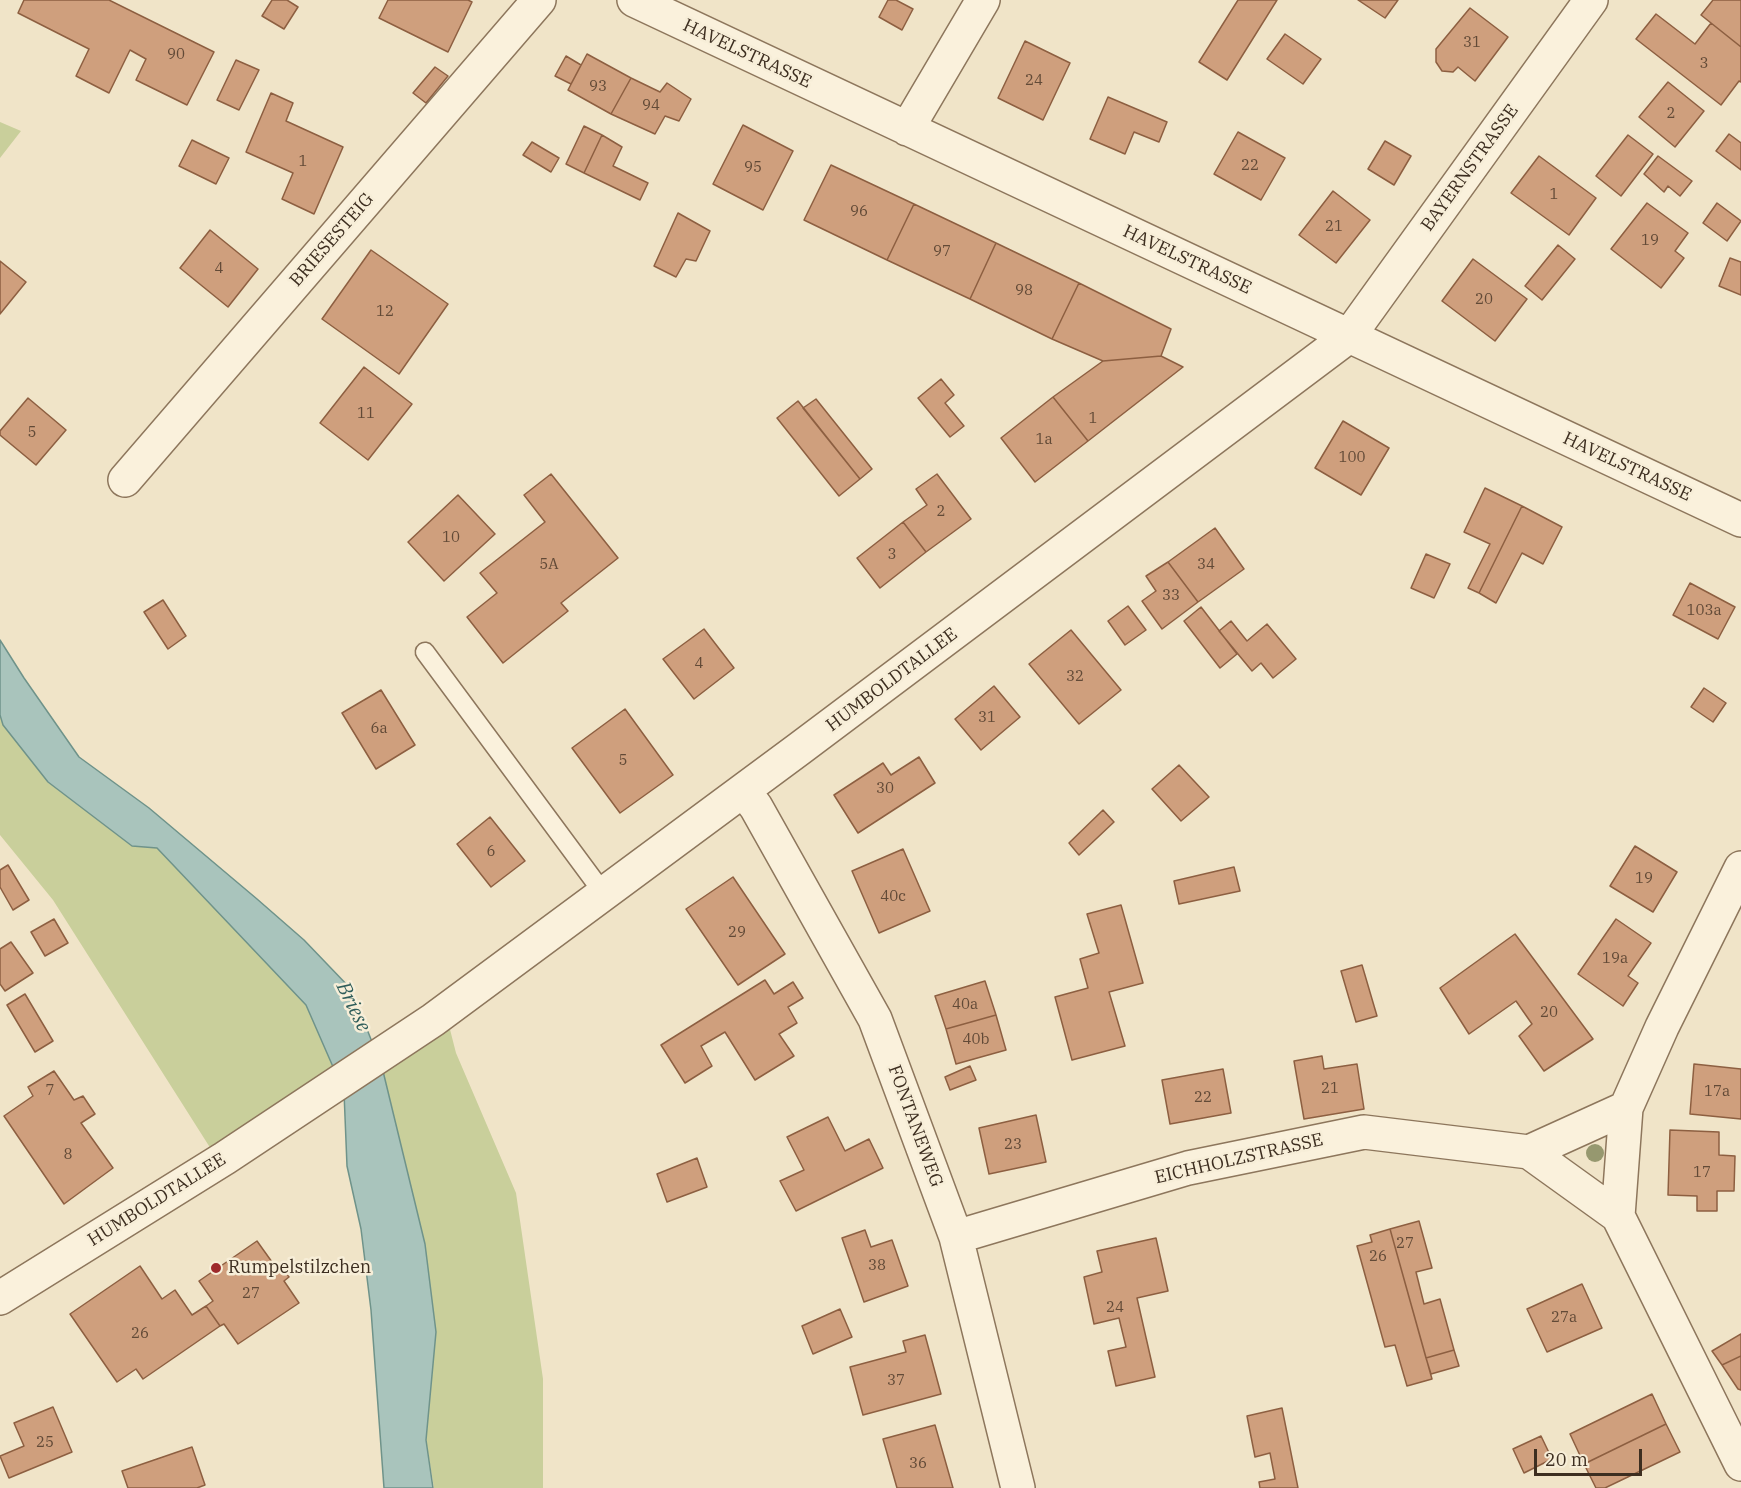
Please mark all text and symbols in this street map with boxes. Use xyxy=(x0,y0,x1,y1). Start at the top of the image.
street label: HAVELSTRASSE xyxy=(679,15,815,93)
house number: 31 xyxy=(1463,34,1481,52)
house number: 90 xyxy=(167,46,185,64)
house number: 3 xyxy=(1700,55,1708,73)
house number: 24 xyxy=(1025,72,1043,90)
house number: 93 xyxy=(589,78,607,96)
house number: 94 xyxy=(642,97,660,115)
street label: BAYERNSTRASSE xyxy=(1417,100,1523,236)
house number: 2 xyxy=(1667,105,1675,123)
house number: 1 xyxy=(299,153,307,171)
house number: 22 xyxy=(1241,157,1259,175)
house number: 95 xyxy=(744,159,762,177)
house number: 1 xyxy=(1550,186,1558,204)
street label: BRIESESTEIG xyxy=(286,189,378,291)
house number: 96 xyxy=(850,203,868,221)
house number: 21 xyxy=(1325,218,1343,236)
street label: HAVELSTRASSE xyxy=(1119,221,1255,299)
house number: 19 xyxy=(1641,232,1659,250)
house number: 97 xyxy=(933,243,951,261)
house number: 4 xyxy=(215,260,223,278)
house number: 98 xyxy=(1015,282,1033,300)
house number: 20 xyxy=(1475,291,1493,309)
house number: 12 xyxy=(376,303,394,321)
house number: 11 xyxy=(357,405,375,423)
house number: 1 xyxy=(1089,410,1097,428)
house number: 5 xyxy=(28,424,36,442)
street label: HAVELSTRASSE xyxy=(1559,428,1695,506)
house number: 1a xyxy=(1035,431,1053,449)
house number: 100 xyxy=(1339,449,1365,467)
house number: 2 xyxy=(937,503,945,521)
house number: 10 xyxy=(442,529,460,547)
house number: 3 xyxy=(888,546,896,564)
house number: 5A xyxy=(539,556,559,574)
house number: 34 xyxy=(1197,556,1215,574)
house number: 33 xyxy=(1162,587,1180,605)
house number: 103a xyxy=(1686,602,1722,620)
street label: HUMBOLDTALLEE xyxy=(822,624,962,736)
house number: 4 xyxy=(695,655,703,673)
house number: 32 xyxy=(1066,668,1084,686)
house number: 31 xyxy=(978,709,996,727)
house number: 6a xyxy=(370,720,388,738)
house number: 5 xyxy=(619,752,627,770)
house number: 30 xyxy=(876,780,894,798)
house number: 6 xyxy=(487,843,495,861)
house number: 19 xyxy=(1635,870,1653,888)
house number: 40c xyxy=(880,888,906,906)
house number: 29 xyxy=(728,924,746,942)
house number: 19a xyxy=(1602,950,1628,968)
water label: Briese xyxy=(331,978,375,1036)
house number: 40a xyxy=(952,996,978,1014)
house number: 20 xyxy=(1540,1004,1558,1022)
house number: 40b xyxy=(963,1031,989,1049)
street label: FONTANEWEG xyxy=(883,1062,947,1190)
house number: 21 xyxy=(1321,1080,1339,1098)
house number: 7 xyxy=(46,1082,54,1100)
house number: 17a xyxy=(1704,1083,1730,1101)
house number: 22 xyxy=(1194,1089,1212,1107)
street label: EICHHOLZSTRASSE xyxy=(1153,1129,1325,1189)
house number: 23 xyxy=(1004,1136,1022,1154)
house number: 8 xyxy=(64,1146,72,1164)
street label: HUMBOLDTALLEE xyxy=(84,1149,230,1251)
house number: 17 xyxy=(1693,1164,1711,1182)
house number: 27 xyxy=(1396,1235,1414,1253)
house number: 26 xyxy=(1369,1248,1387,1266)
place label: Rumpelstilzchen xyxy=(228,1257,371,1279)
house number: 38 xyxy=(868,1257,886,1275)
marker: Rumpelstilzchen xyxy=(209,1261,223,1275)
house number: 27 xyxy=(242,1285,260,1303)
house number: 24 xyxy=(1106,1299,1124,1317)
house number: 27a xyxy=(1551,1309,1577,1327)
house number: 26 xyxy=(131,1325,149,1343)
house number: 37 xyxy=(887,1372,905,1390)
house number: 25 xyxy=(36,1434,54,1452)
scale bar xyxy=(1537,1437,1645,1475)
text: 20 m xyxy=(1545,1448,1588,1471)
house number: 36 xyxy=(909,1455,927,1473)

